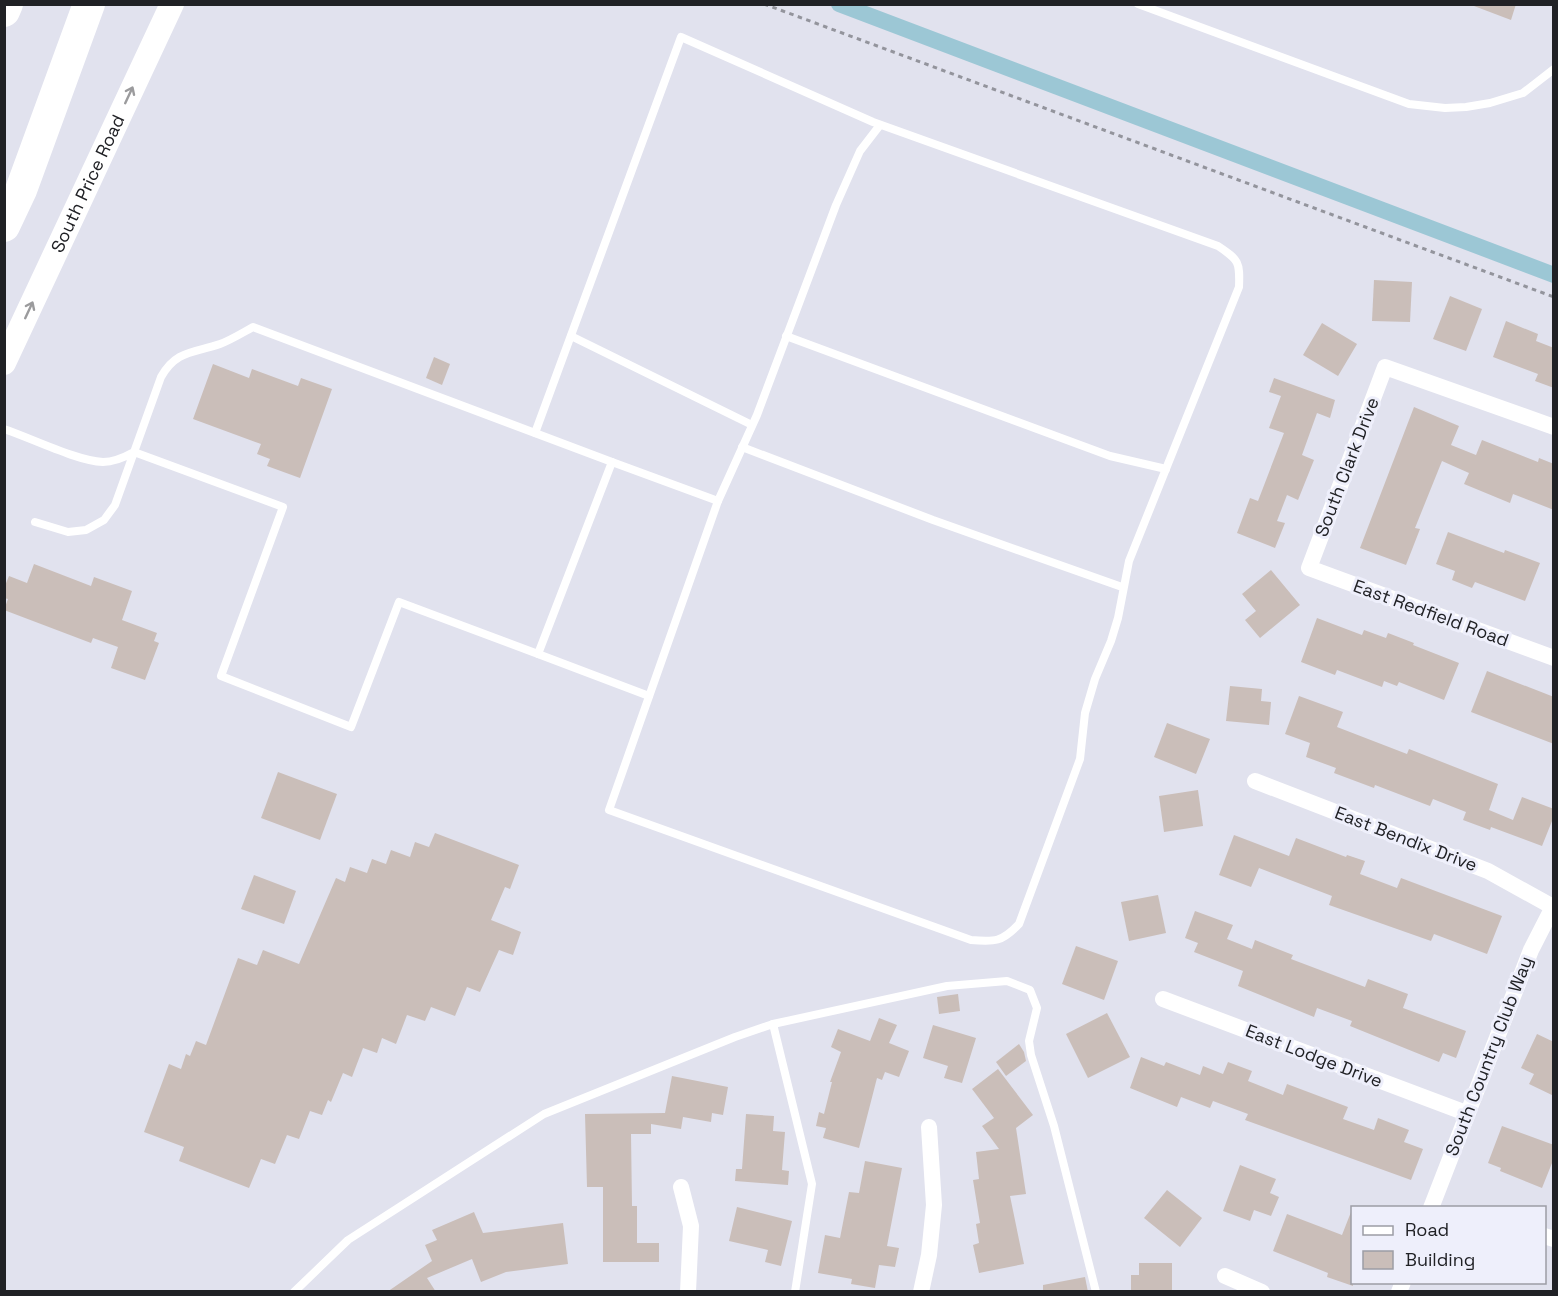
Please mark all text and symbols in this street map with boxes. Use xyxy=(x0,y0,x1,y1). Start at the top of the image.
one-way arrow xyxy=(124,87,136,105)
street label: South Price Road xyxy=(45,111,130,256)
one-way arrow xyxy=(24,302,36,320)
street label: South Clark Drive xyxy=(1309,394,1384,540)
street label: East Redfield Road xyxy=(1350,574,1512,651)
street label: East Bendix Drive xyxy=(1332,801,1481,876)
street label: South Country Club Way xyxy=(1440,953,1537,1159)
street label: East Lodge Drive xyxy=(1242,1019,1386,1092)
legend xyxy=(1351,1206,1546,1284)
text: Road xyxy=(1405,1218,1449,1241)
text: Building xyxy=(1405,1248,1475,1271)

